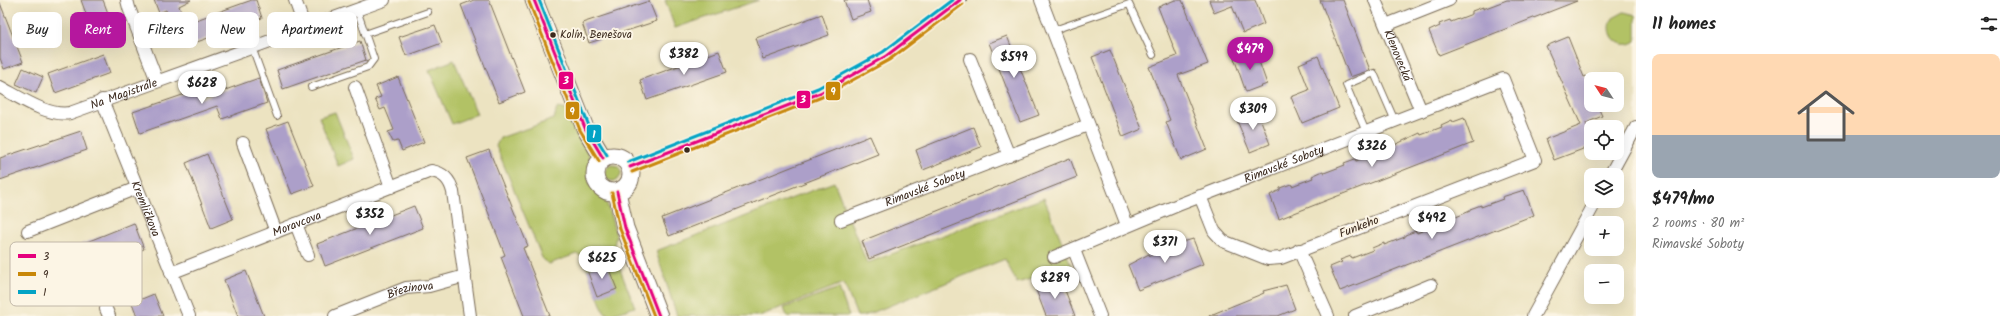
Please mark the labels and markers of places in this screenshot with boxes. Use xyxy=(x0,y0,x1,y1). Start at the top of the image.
place label: Kolín, Benešova xyxy=(560,26,632,44)
marker: Kolín, Benešova xyxy=(548,30,558,40)
pin: $479 xyxy=(1226,37,1274,71)
pin: $382 xyxy=(660,42,708,76)
pin: $599 xyxy=(990,45,1038,79)
pin: $628 xyxy=(178,71,226,105)
pin: $309 xyxy=(1229,97,1277,131)
pin: $326 xyxy=(1348,134,1396,168)
unlabelled marker xyxy=(682,145,692,155)
pin: $352 xyxy=(346,202,394,236)
pin: $492 xyxy=(1408,206,1456,240)
pin: $371 xyxy=(1141,230,1189,264)
pin: $625 xyxy=(578,246,626,280)
pin: $289 xyxy=(1031,266,1079,300)

